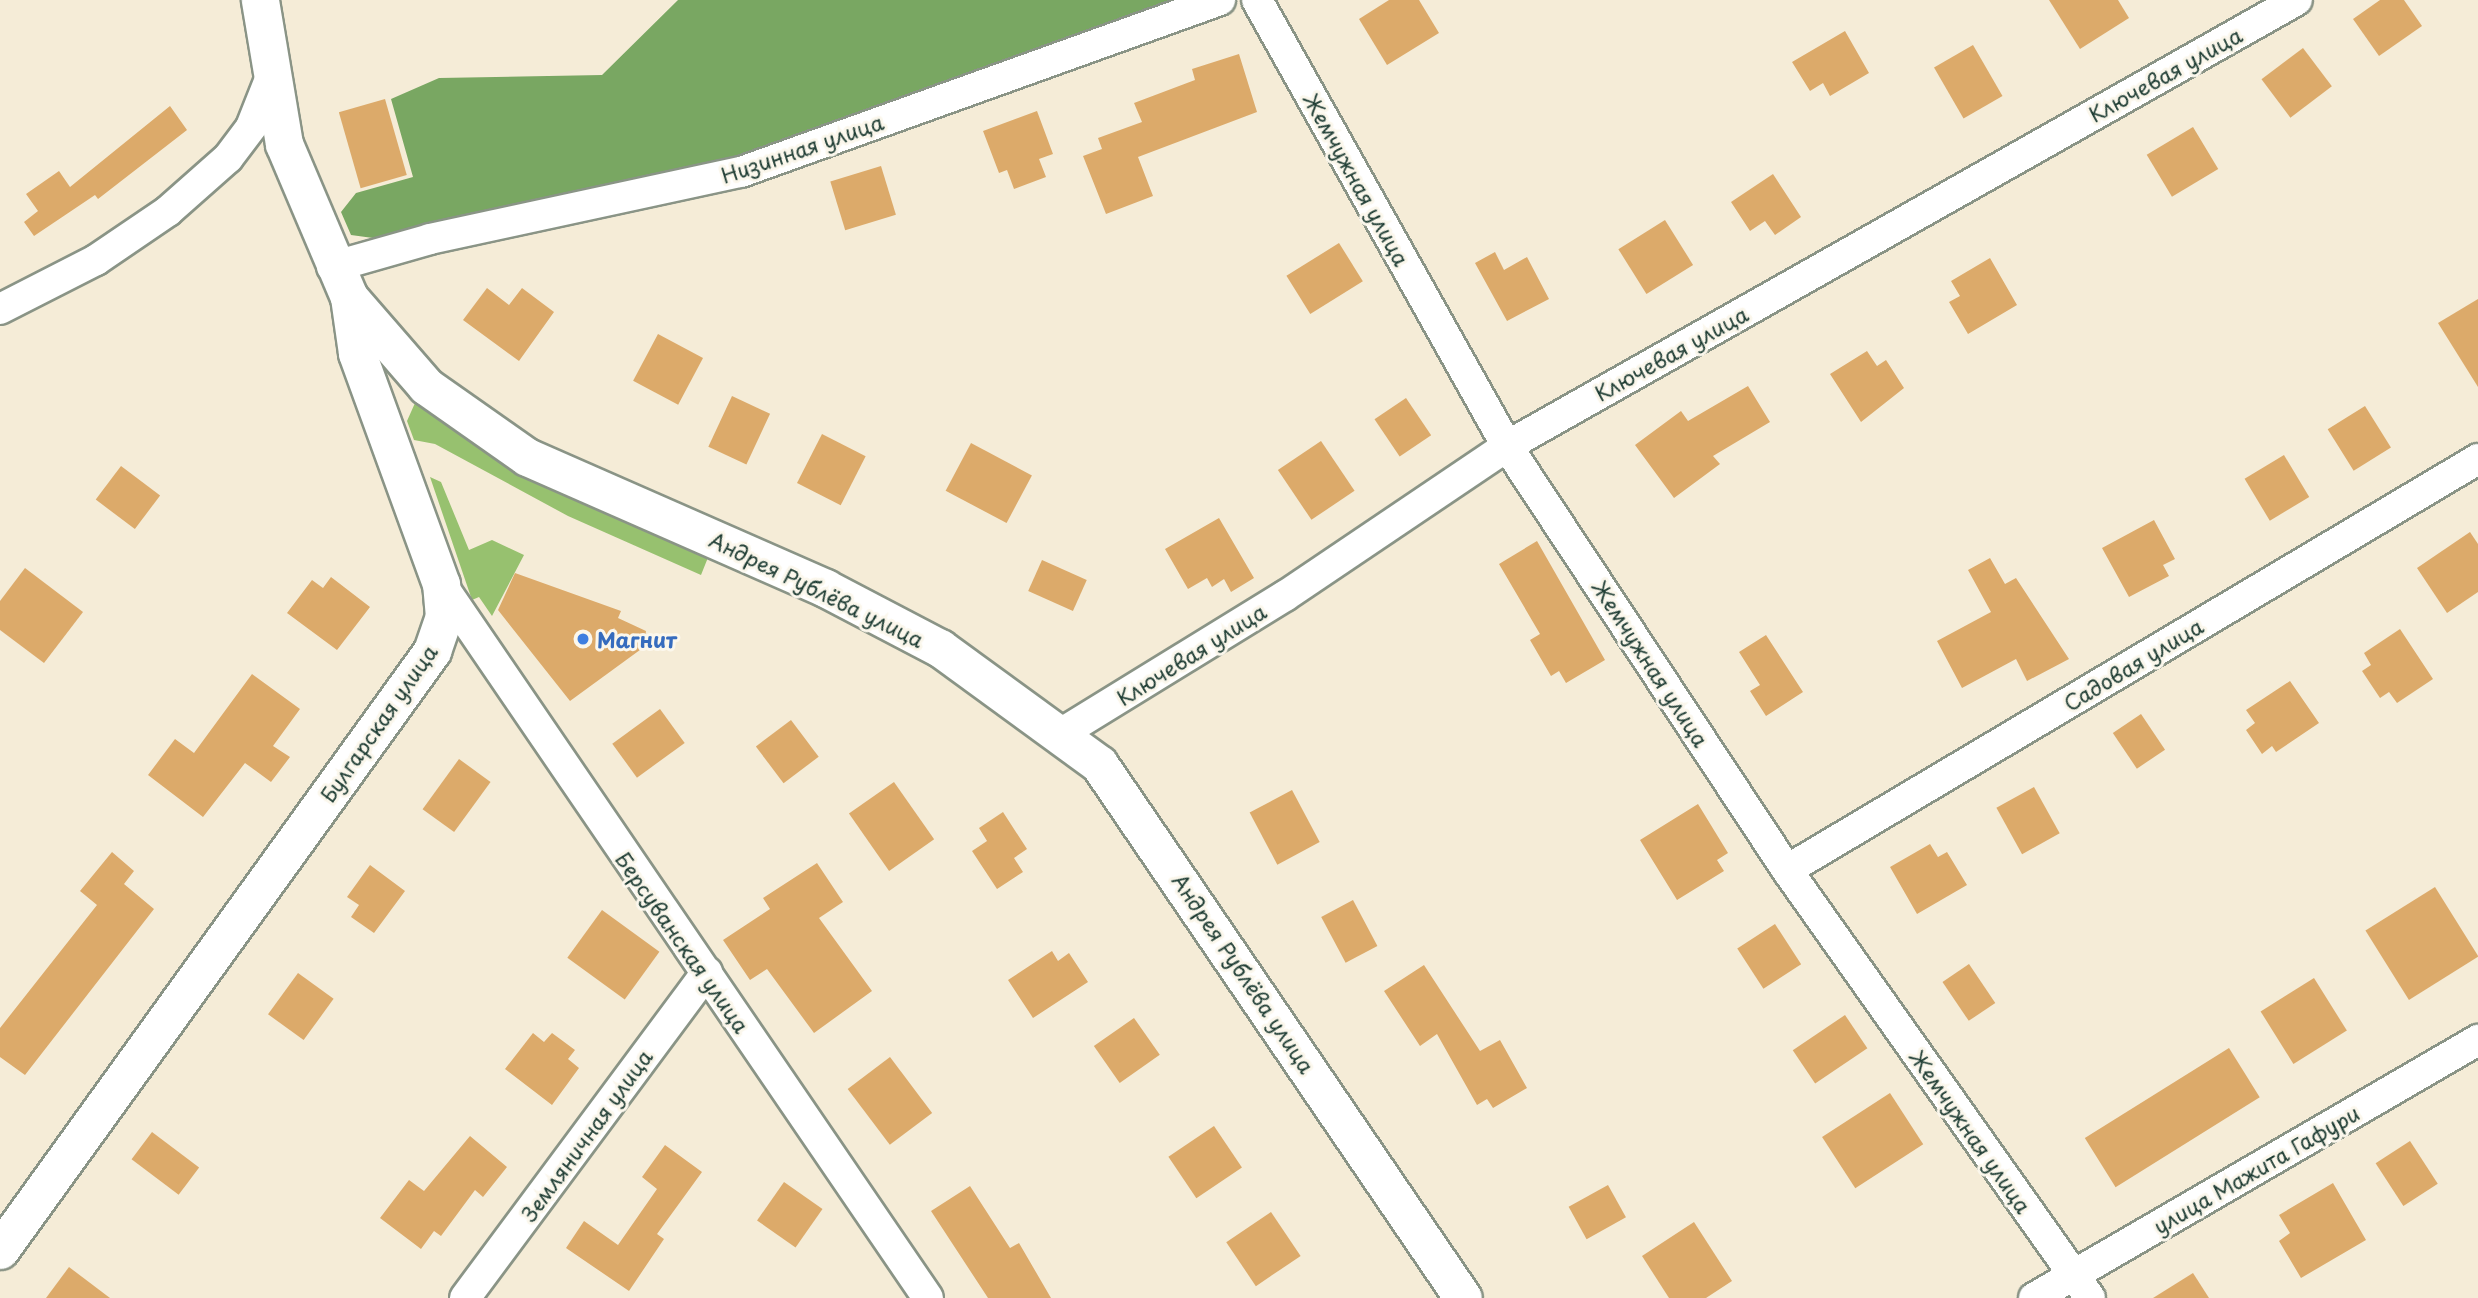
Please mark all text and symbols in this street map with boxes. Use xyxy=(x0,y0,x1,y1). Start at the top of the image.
street label: Ключевая улица xyxy=(2084,21,2246,127)
street label: Жемчужная улица xyxy=(1299,88,1415,270)
street label: Низинная улица xyxy=(717,108,887,188)
street label: Ключевая улица xyxy=(1590,300,1752,406)
street label: Андрея Рублёва улица xyxy=(705,526,929,652)
street label: Жемчужная улица xyxy=(1587,575,1715,751)
street label: Ключевая улица xyxy=(1111,598,1271,710)
street label: Садовая улица xyxy=(2059,612,2207,716)
place label: Магнит xyxy=(597,626,677,652)
marker: Магнит xyxy=(575,631,591,647)
street label: Булгарская улица xyxy=(314,639,442,807)
street label: Берсуванская улица xyxy=(611,846,755,1038)
street label: Андрея Рублёва улица xyxy=(1167,868,1321,1078)
street label: Земляничная улица xyxy=(515,1044,657,1226)
street label: Жемчужная улица xyxy=(1905,1044,2037,1218)
street label: улица Мажита Гафури xyxy=(2148,1099,2364,1239)

